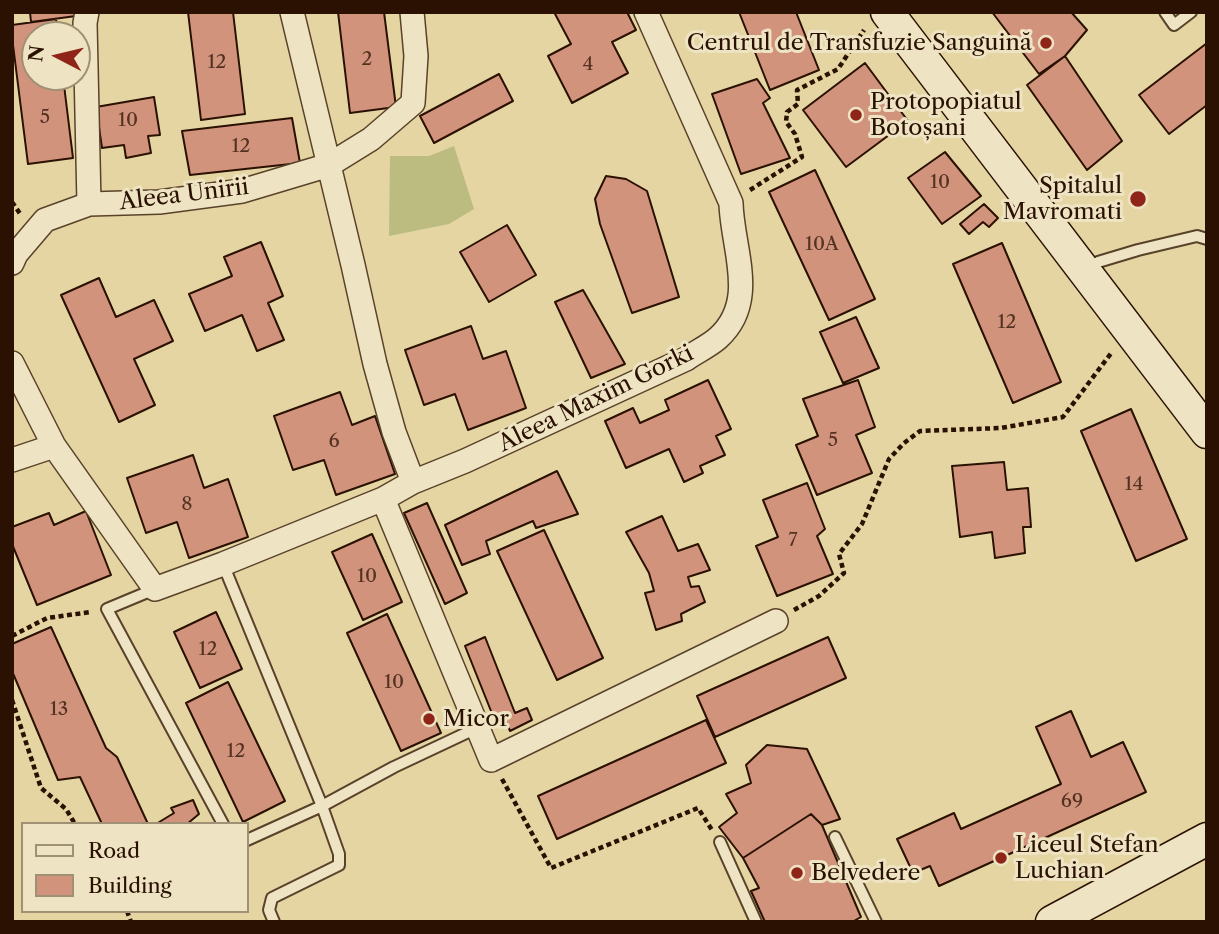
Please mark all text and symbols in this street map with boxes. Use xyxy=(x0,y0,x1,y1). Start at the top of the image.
north arrow xyxy=(21,21,91,91)
place label: Centrul de Transfuzie Sanguină xyxy=(687,29,1032,57)
marker: Centrul de Transfuzie Sanguină xyxy=(1038,35,1054,51)
text: N xyxy=(24,44,49,63)
house number: 2 xyxy=(362,49,372,71)
house number: 12 xyxy=(208,52,226,74)
house number: 4 xyxy=(583,54,593,76)
place label: Protopopiatul Botoșani xyxy=(870,88,1022,142)
house number: 5 xyxy=(40,107,50,129)
marker: Protopopiatul Botoșani xyxy=(848,107,864,123)
house number: 10 xyxy=(118,110,138,132)
house number: 12 xyxy=(232,136,250,158)
house number: 10 xyxy=(930,172,950,194)
place label: Spitalul Mavromati xyxy=(1003,172,1122,226)
street label: Aleea Unirii xyxy=(118,173,250,217)
marker: Spitalul Mavromati xyxy=(1128,189,1148,209)
house number: 10A xyxy=(805,234,839,256)
house number: 12 xyxy=(998,312,1016,334)
street label: Aleea Maxim Gorki xyxy=(494,340,698,458)
house number: 5 xyxy=(828,430,838,452)
house number: 6 xyxy=(328,431,340,453)
house number: 14 xyxy=(1125,474,1143,496)
house number: 8 xyxy=(181,494,193,516)
house number: 7 xyxy=(788,530,798,552)
house number: 10 xyxy=(357,566,377,588)
house number: 12 xyxy=(199,639,217,661)
house number: 10 xyxy=(384,672,404,694)
house number: 13 xyxy=(50,699,68,721)
place label: Micor xyxy=(443,705,509,733)
marker: Micor xyxy=(421,711,437,727)
house number: 12 xyxy=(227,741,245,763)
house number: 69 xyxy=(1061,791,1083,813)
legend xyxy=(21,822,248,913)
place label: Liceul Stefan Luchian xyxy=(1015,831,1159,885)
text: Road xyxy=(88,838,140,863)
marker: Liceul Stefan Luchian xyxy=(993,850,1009,866)
place label: Belvedere xyxy=(811,859,920,887)
marker: Belvedere xyxy=(789,865,805,881)
text: Building xyxy=(88,873,172,898)

